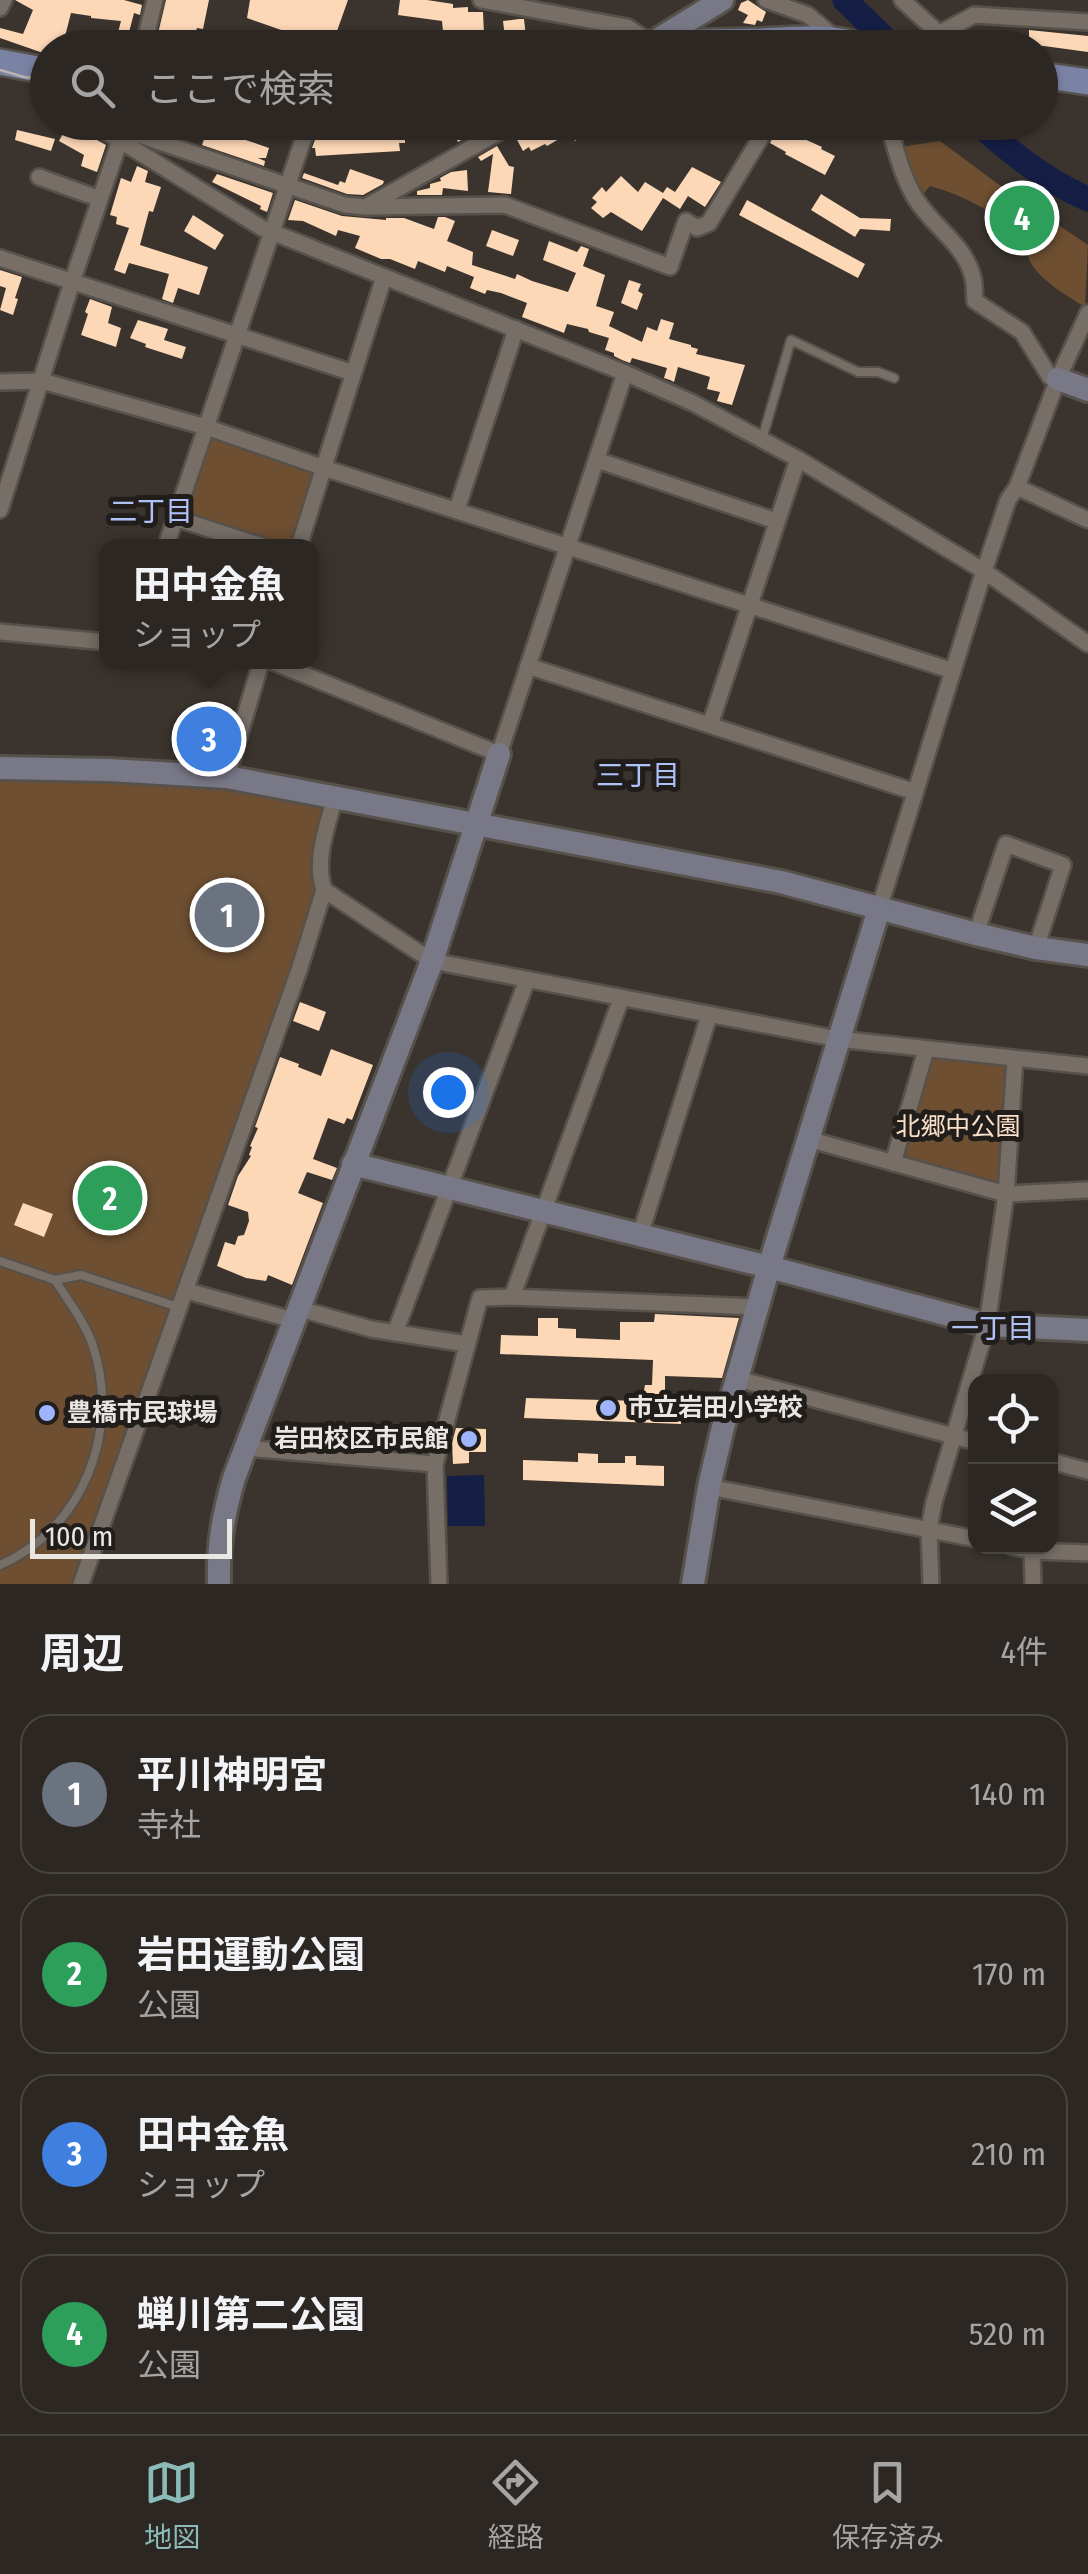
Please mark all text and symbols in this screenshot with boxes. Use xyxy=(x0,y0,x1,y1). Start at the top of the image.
search box xyxy=(30,30,1058,140)
icon: search xyxy=(65,58,120,113)
text: ここで検索 xyxy=(145,66,335,112)
pin: 4 xyxy=(990,180,1054,256)
district label: 二丁目 xyxy=(109,495,193,528)
popup xyxy=(99,539,319,669)
text: 田中金魚 xyxy=(133,562,285,608)
text: ショップ xyxy=(133,616,261,654)
pin: 3 xyxy=(176,702,242,776)
district label: 三丁目 xyxy=(596,759,680,792)
pin: 1 xyxy=(194,878,260,952)
your location xyxy=(423,1067,474,1118)
park label: 北郷中公園 xyxy=(895,1112,1021,1142)
pin: 2 xyxy=(78,1160,142,1236)
district label: 一丁目 xyxy=(951,1312,1035,1345)
map controls xyxy=(968,1374,1058,1554)
button: locate xyxy=(968,1374,1058,1464)
place label: 市立岩田小学校 xyxy=(628,1393,803,1423)
marker: 市立岩田小学校 xyxy=(597,1397,619,1419)
place label: 豊橋市民球場 xyxy=(67,1398,217,1428)
marker: 豊橋市民球場 xyxy=(36,1402,58,1424)
place label: 岩田校区市民館 xyxy=(274,1424,449,1454)
marker: 岩田校区市民館 xyxy=(458,1428,480,1450)
button: layers xyxy=(968,1464,1058,1554)
scale bar xyxy=(30,1514,232,1558)
text: 100 m xyxy=(45,1520,113,1553)
text: 周辺 xyxy=(40,1629,124,1679)
text: 4件 xyxy=(1001,1633,1048,1671)
text: 平川神明宮 xyxy=(137,1752,327,1798)
text: 1 xyxy=(68,1775,81,1813)
text: 140 m xyxy=(969,1775,1046,1813)
text: 寺社 xyxy=(137,1806,201,1844)
text: 岩田運動公園 xyxy=(137,1932,365,1978)
text: 2 xyxy=(67,1955,82,1993)
text: 170 m xyxy=(972,1955,1046,1993)
text: 公園 xyxy=(137,1986,201,2024)
text: 田中金魚 xyxy=(137,2112,289,2158)
text: 3 xyxy=(67,2135,82,2173)
text: 210 m xyxy=(971,2135,1046,2173)
text: ショップ xyxy=(137,2166,265,2204)
text: 蝉川第二公園 xyxy=(137,2292,365,2338)
text: 4 xyxy=(66,2315,83,2353)
text: 520 m xyxy=(969,2315,1046,2353)
text: 公園 xyxy=(137,2346,201,2384)
tab: 地図 xyxy=(144,2455,200,2555)
tab: 経路 xyxy=(488,2455,544,2555)
tab: 保存済み xyxy=(832,2455,944,2555)

